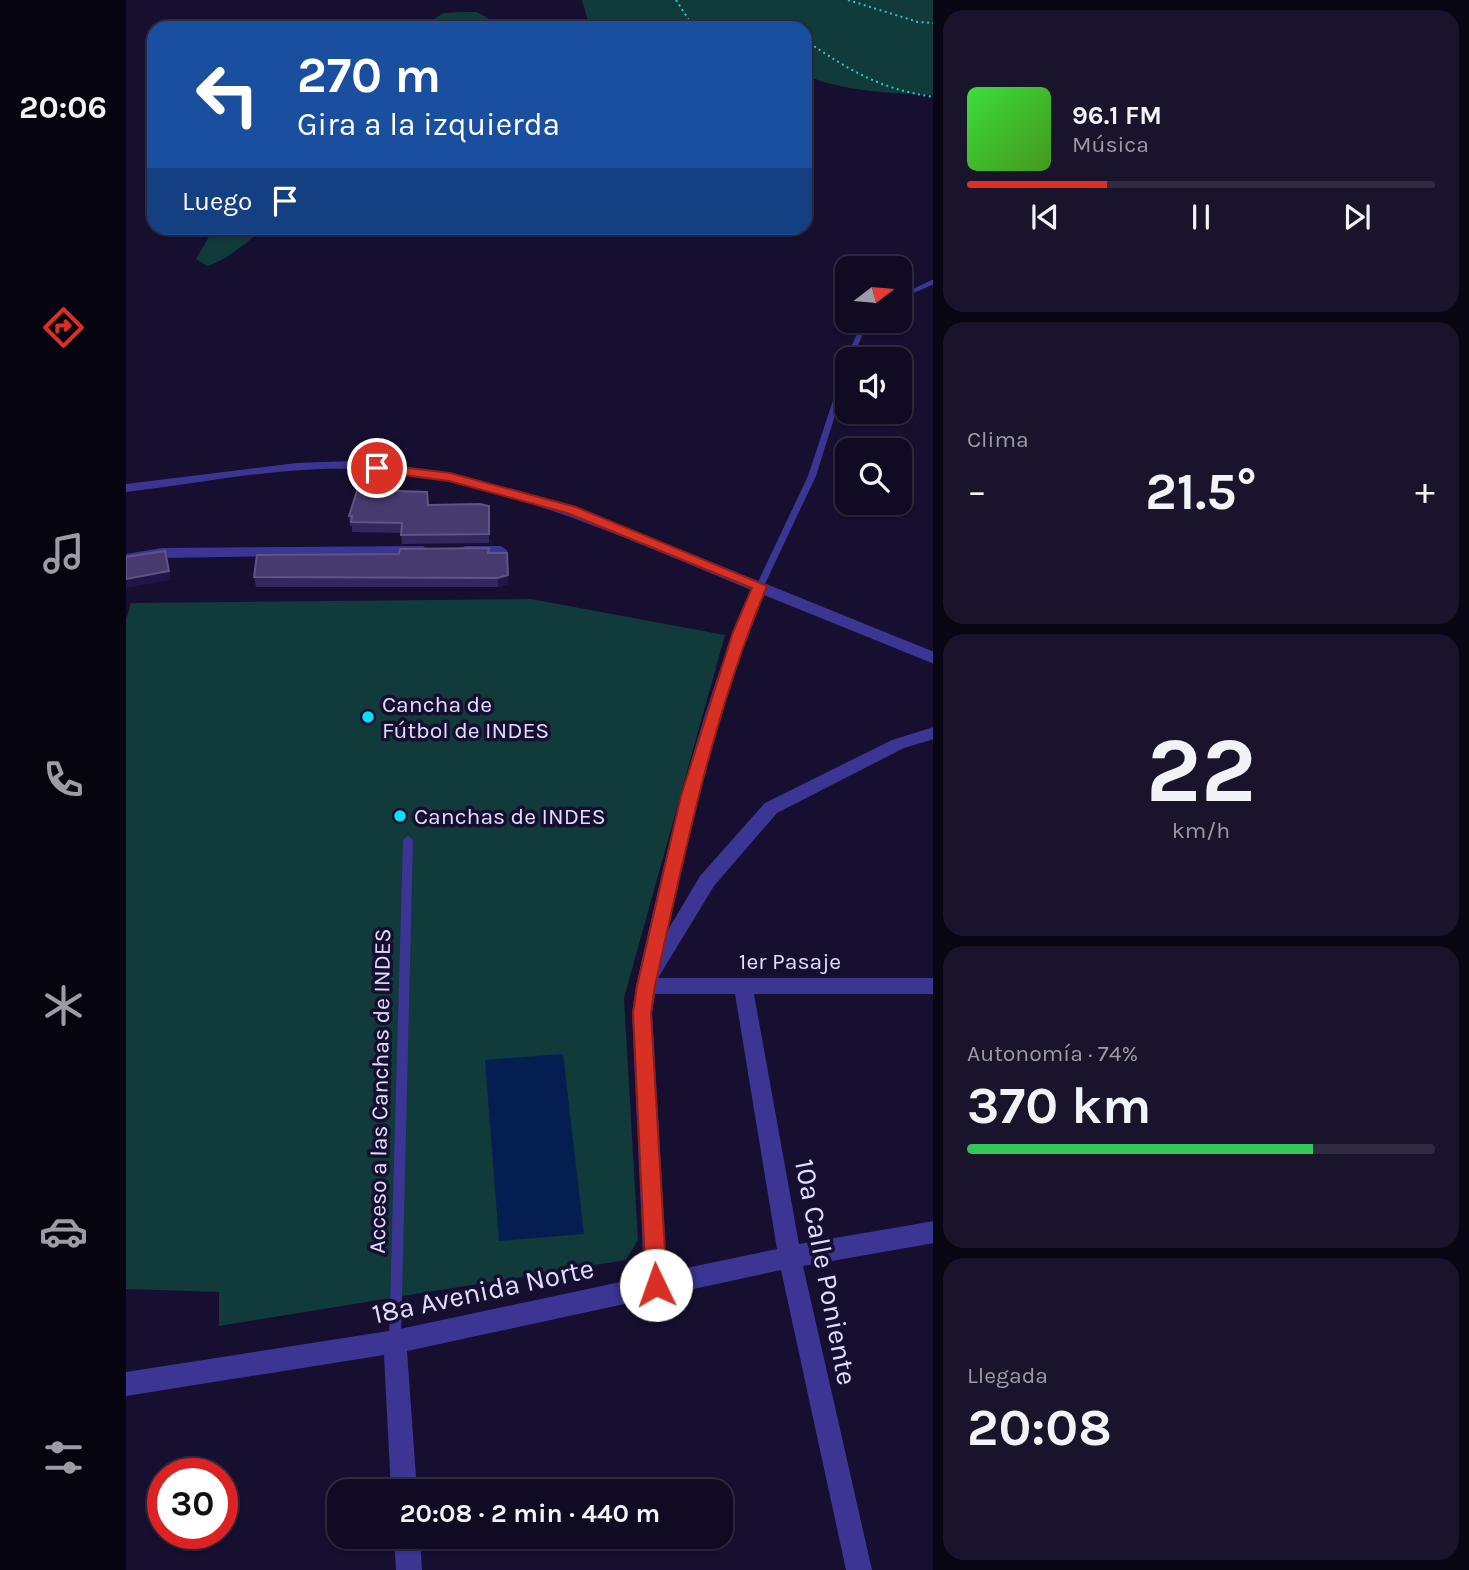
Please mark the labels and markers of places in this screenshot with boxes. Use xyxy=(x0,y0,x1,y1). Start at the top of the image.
pin xyxy=(347,438,407,498)
place label: Cancha de Fútbol de INDES xyxy=(382,691,549,744)
marker: Cancha de Fútbol de INDES xyxy=(360,709,376,725)
place label: Canchas de INDES xyxy=(414,803,606,830)
marker: Canchas de INDES xyxy=(392,808,408,824)

